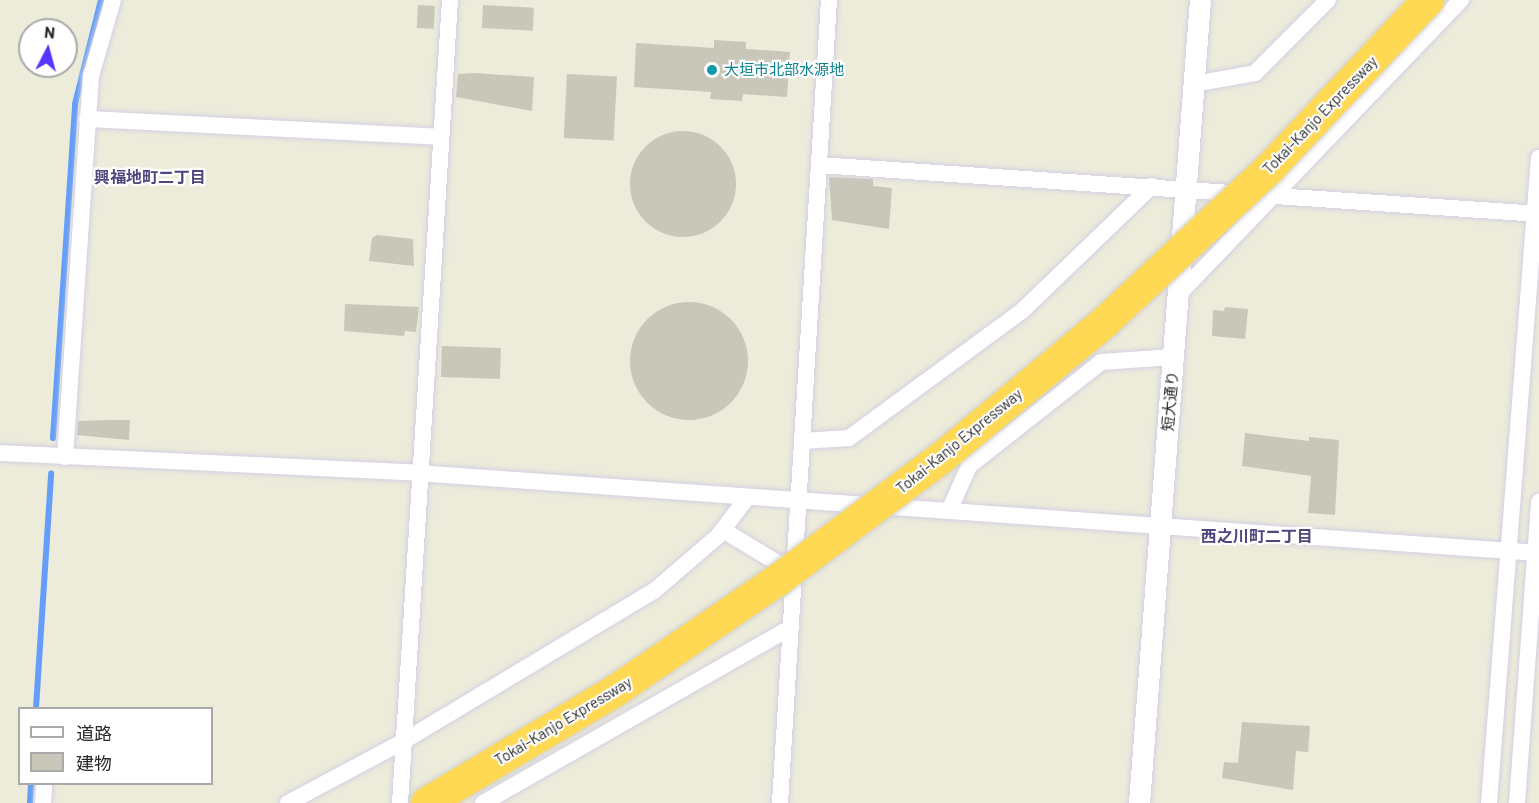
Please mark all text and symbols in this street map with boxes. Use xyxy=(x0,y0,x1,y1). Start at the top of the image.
north arrow xyxy=(18,18,78,78)
text: N xyxy=(43,22,56,42)
street label: Tokai-Kanjo Expressway xyxy=(1259,52,1381,178)
place label: 大垣市北部水源地 xyxy=(724,61,844,79)
marker: 大垣市北部水源地 xyxy=(705,63,719,77)
district label: 興福地町二丁目 xyxy=(94,167,206,187)
street label: 短大通り xyxy=(1158,370,1182,432)
street label: Tokai-Kanjo Expressway xyxy=(892,385,1026,497)
district label: 西之川町二丁目 xyxy=(1201,526,1313,546)
street label: Tokai-Kanjo Expressway xyxy=(491,673,635,769)
legend xyxy=(18,707,213,785)
text: 道路 xyxy=(76,722,112,744)
text: 建物 xyxy=(76,752,112,774)

